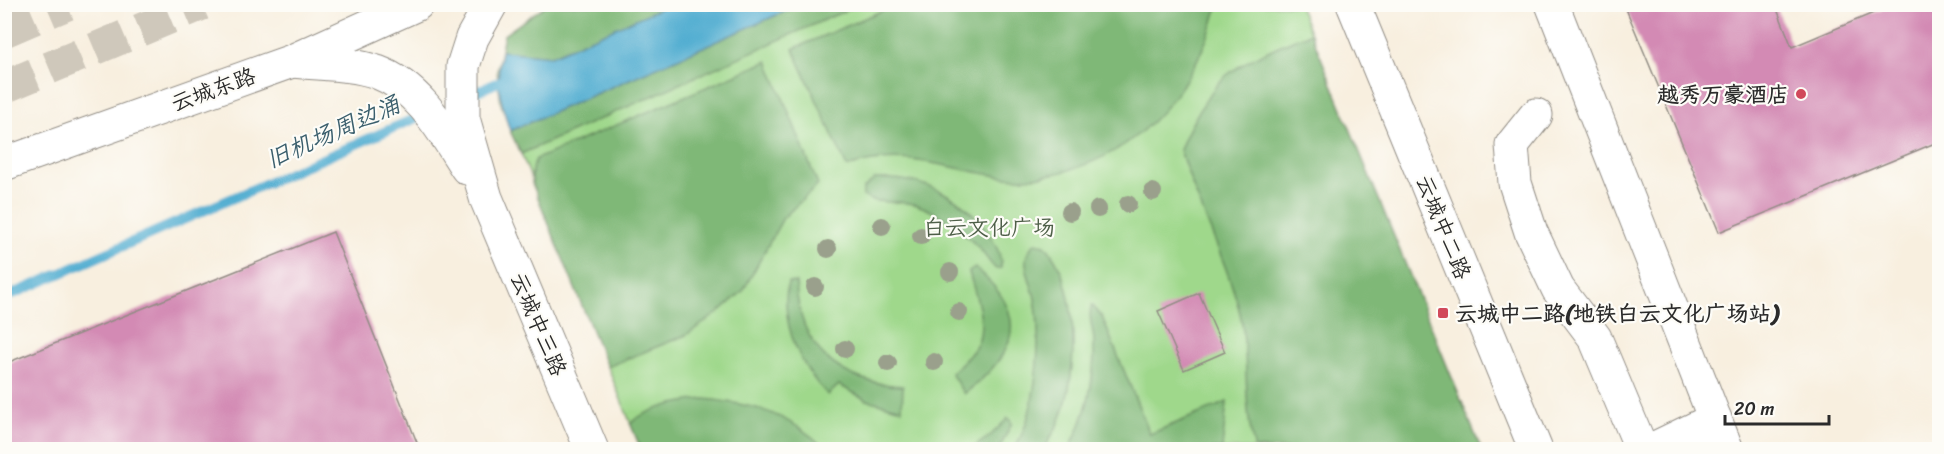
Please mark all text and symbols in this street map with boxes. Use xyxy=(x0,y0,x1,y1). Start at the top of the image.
street label: 云城东路 xyxy=(165,56,261,123)
place label: 越秀万豪酒店 xyxy=(1657,75,1789,114)
water label: 旧机场周边涌 xyxy=(259,83,408,180)
marker: 越秀万豪酒店 xyxy=(1794,87,1808,101)
street label: 云城中二路 xyxy=(1405,169,1482,285)
park label: 白云文化广场 xyxy=(923,208,1055,247)
street label: 云城中三路 xyxy=(499,266,578,382)
place label: 云城中二路(地铁白云文化广场站) xyxy=(1455,294,1781,333)
marker: 云城中二路(地铁白云文化广场站) xyxy=(1436,306,1450,320)
scale bar xyxy=(1725,388,1828,426)
text: 20 m xyxy=(1734,393,1774,425)

